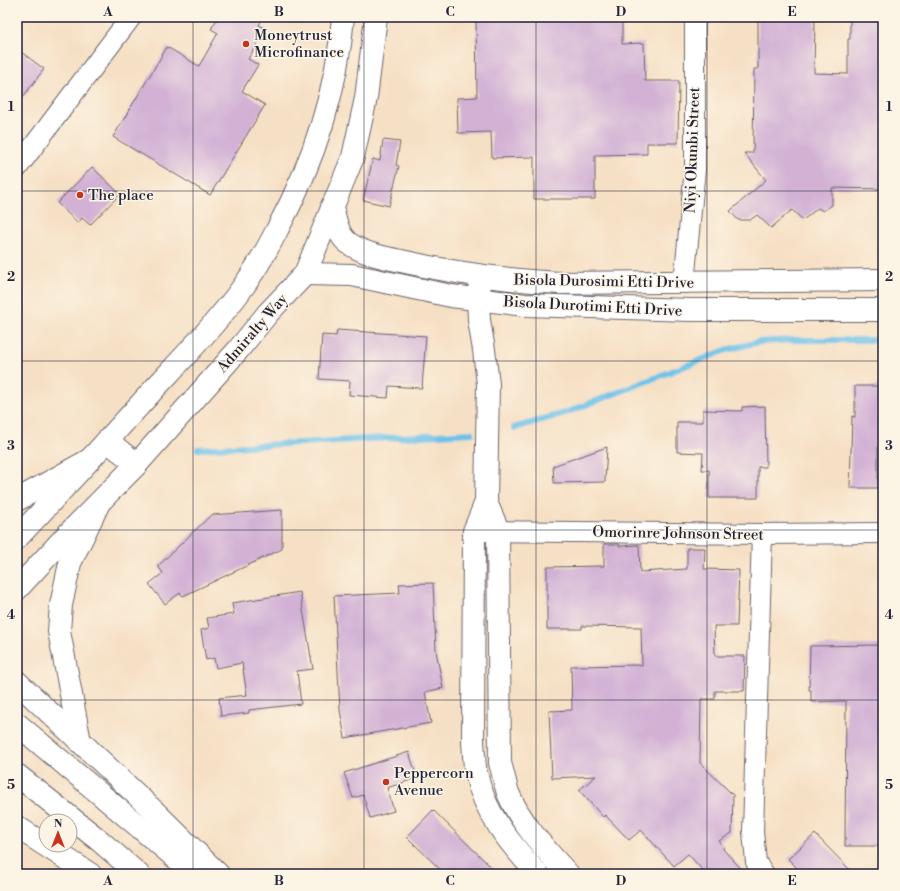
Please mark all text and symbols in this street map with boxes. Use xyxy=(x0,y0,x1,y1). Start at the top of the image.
text: A xyxy=(102,4,113,20)
text: B xyxy=(274,4,284,20)
text: C xyxy=(445,4,455,20)
text: D xyxy=(616,4,626,20)
text: E xyxy=(787,4,797,20)
place label: Moneytrust Microfinance xyxy=(254,26,344,62)
marker: Moneytrust Microfinance xyxy=(241,39,251,49)
street label: Niyi Okunbi Street xyxy=(681,86,704,213)
text: 1 xyxy=(8,99,15,115)
text: 1 xyxy=(886,99,893,115)
place label: The place xyxy=(88,186,154,205)
marker: The place xyxy=(75,190,85,200)
text: 2 xyxy=(7,269,15,285)
text: 2 xyxy=(885,269,893,285)
street label: Bisola Durosimi Etti Drive xyxy=(513,270,694,293)
street label: Admiralty Way xyxy=(212,290,292,377)
street label: Bisola Durotimi Etti Drive xyxy=(502,292,683,321)
text: 3 xyxy=(7,438,15,454)
text: 3 xyxy=(885,438,893,454)
street label: Omorinre Johnson Street xyxy=(592,523,765,545)
text: 4 xyxy=(7,607,16,623)
text: 4 xyxy=(885,607,894,623)
place label: Peppercorn Avenue xyxy=(393,764,474,800)
text: 5 xyxy=(7,777,15,793)
marker: Peppercorn Avenue xyxy=(381,777,391,787)
text: 5 xyxy=(885,777,893,793)
north arrow xyxy=(38,813,78,853)
text: N xyxy=(54,817,63,831)
text: A xyxy=(102,873,113,889)
text: B xyxy=(274,873,284,889)
text: C xyxy=(445,873,455,889)
text: D xyxy=(616,873,626,889)
text: E xyxy=(787,873,797,889)

